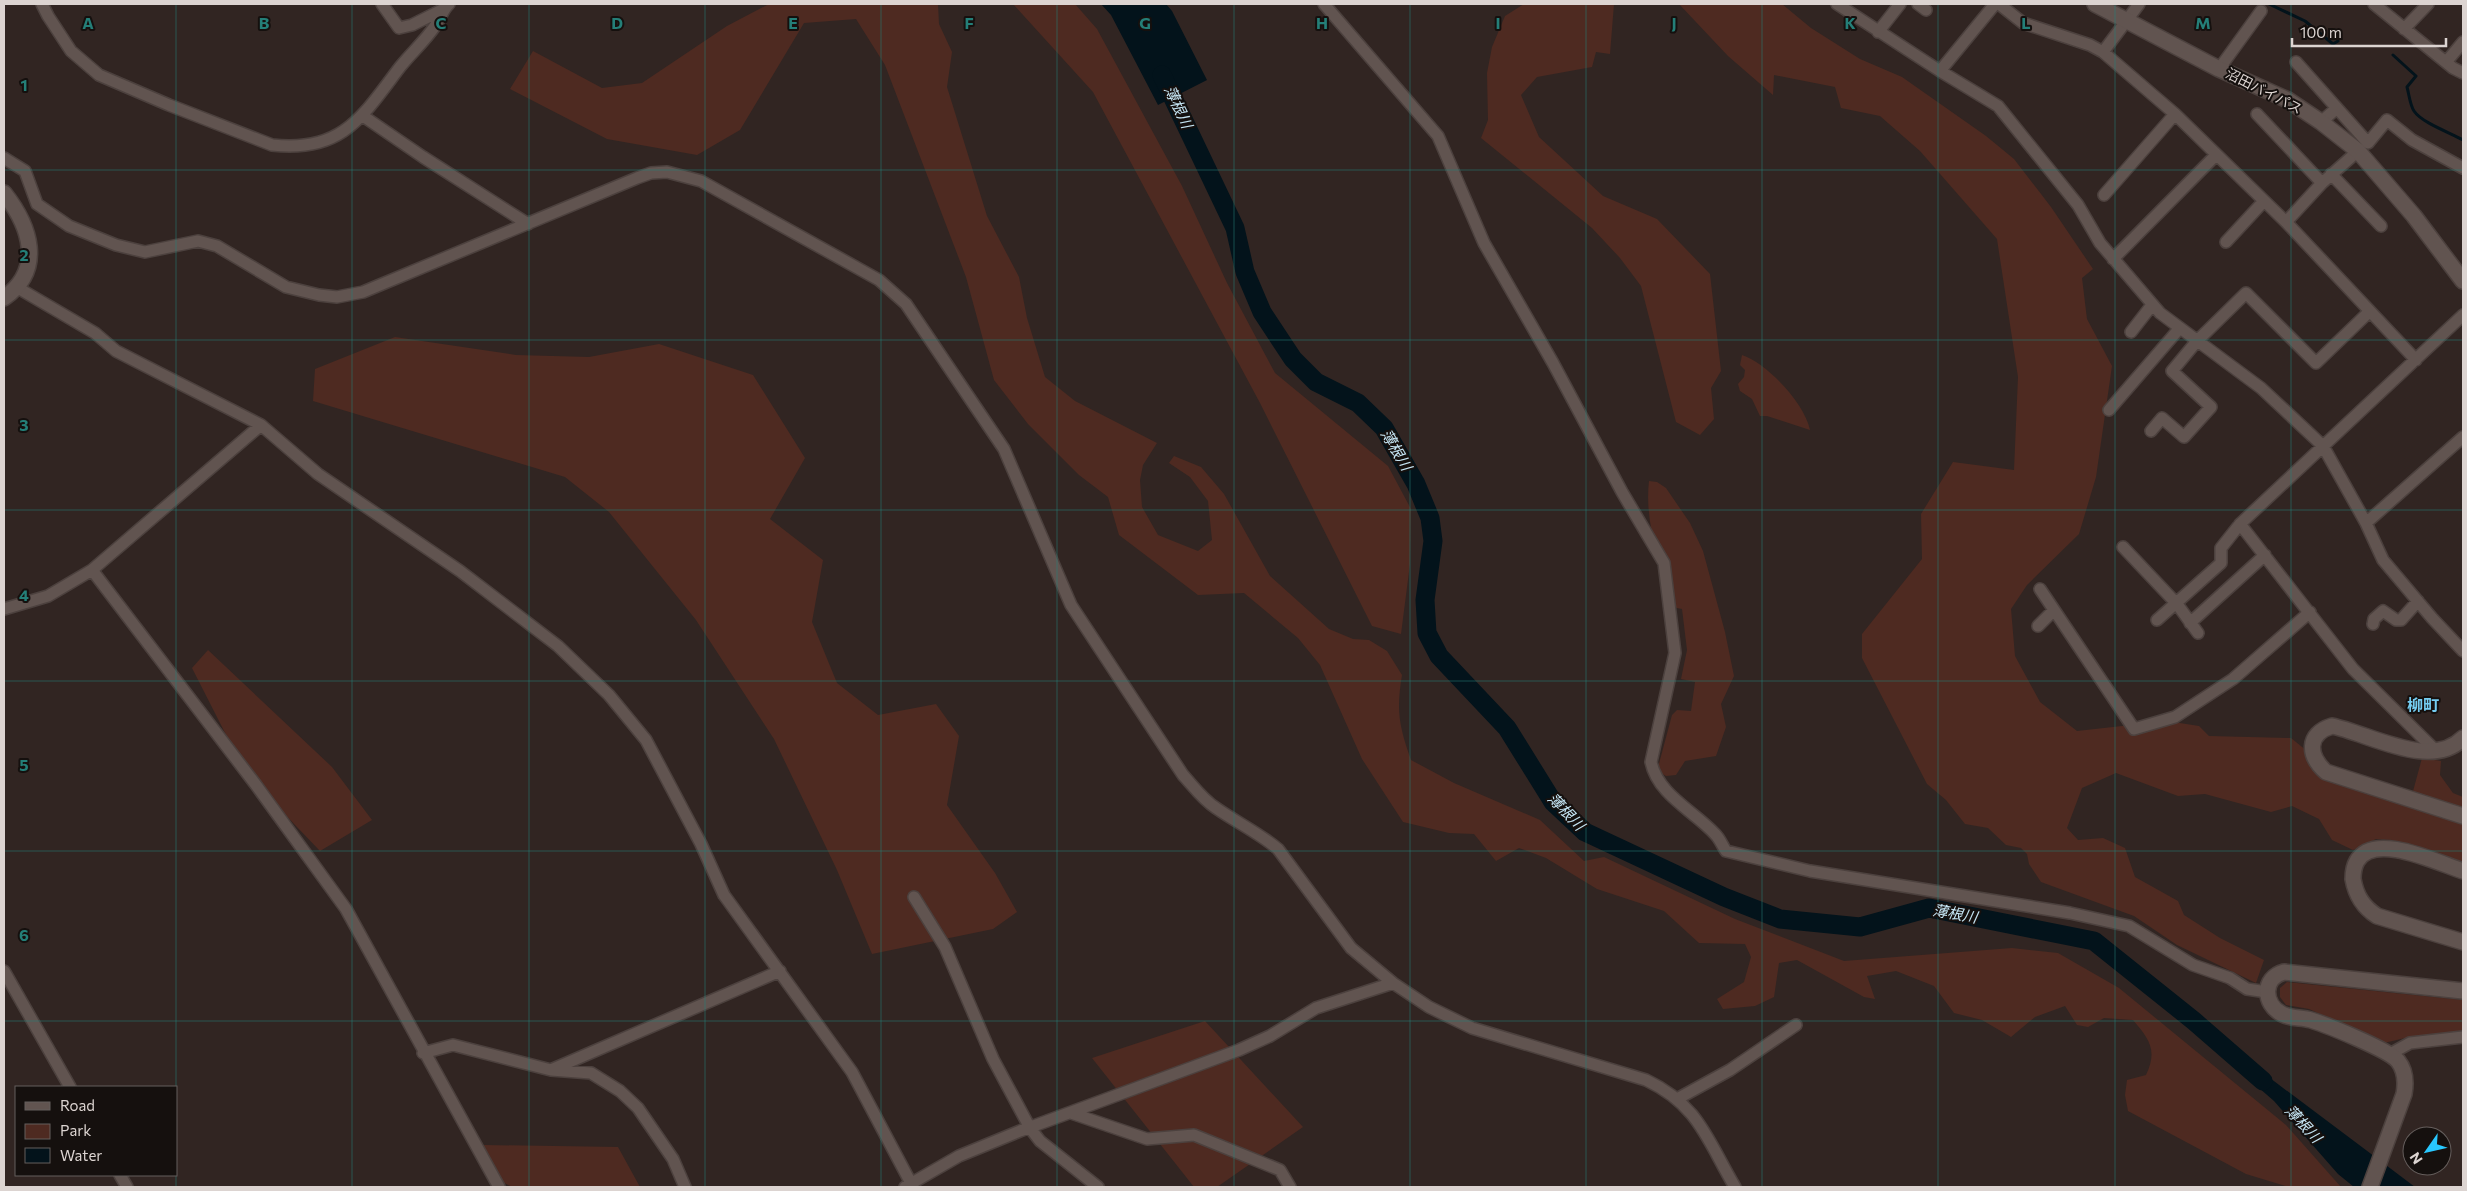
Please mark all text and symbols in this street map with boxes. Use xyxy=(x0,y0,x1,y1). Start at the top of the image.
text: A xyxy=(82,13,94,32)
text: B xyxy=(259,13,270,32)
text: C xyxy=(436,13,447,32)
text: D xyxy=(611,13,623,32)
text: E xyxy=(788,13,798,32)
text: F xyxy=(964,13,974,32)
text: G xyxy=(1139,13,1151,32)
text: H xyxy=(1316,13,1328,32)
text: I xyxy=(1495,13,1501,32)
text: J xyxy=(1671,13,1677,32)
text: K xyxy=(1844,13,1856,32)
text: L xyxy=(2021,13,2031,32)
text: M xyxy=(2195,13,2211,32)
scale bar xyxy=(2292,15,2446,47)
text: 100 m xyxy=(2300,23,2342,41)
street label: 沼田バイパス xyxy=(2223,64,2305,117)
text: 1 xyxy=(20,75,28,94)
water label: 薄根川 xyxy=(1161,82,1197,133)
text: 2 xyxy=(19,245,29,264)
text: 3 xyxy=(19,415,29,434)
water label: 薄根川 xyxy=(1378,426,1417,475)
text: 4 xyxy=(19,585,29,604)
district label: 柳町 xyxy=(2407,695,2439,714)
text: 5 xyxy=(19,755,29,774)
water label: 薄根川 xyxy=(1545,789,1590,835)
water label: 薄根川 xyxy=(1931,900,1981,926)
text: 6 xyxy=(19,925,29,944)
legend xyxy=(15,1086,178,1176)
text: Road xyxy=(60,1096,95,1114)
water label: 薄根川 xyxy=(2282,1101,2327,1147)
text: Park xyxy=(60,1121,91,1139)
north arrow xyxy=(2402,1126,2452,1176)
text: Water xyxy=(60,1146,102,1164)
text: N xyxy=(2406,1149,2426,1168)

